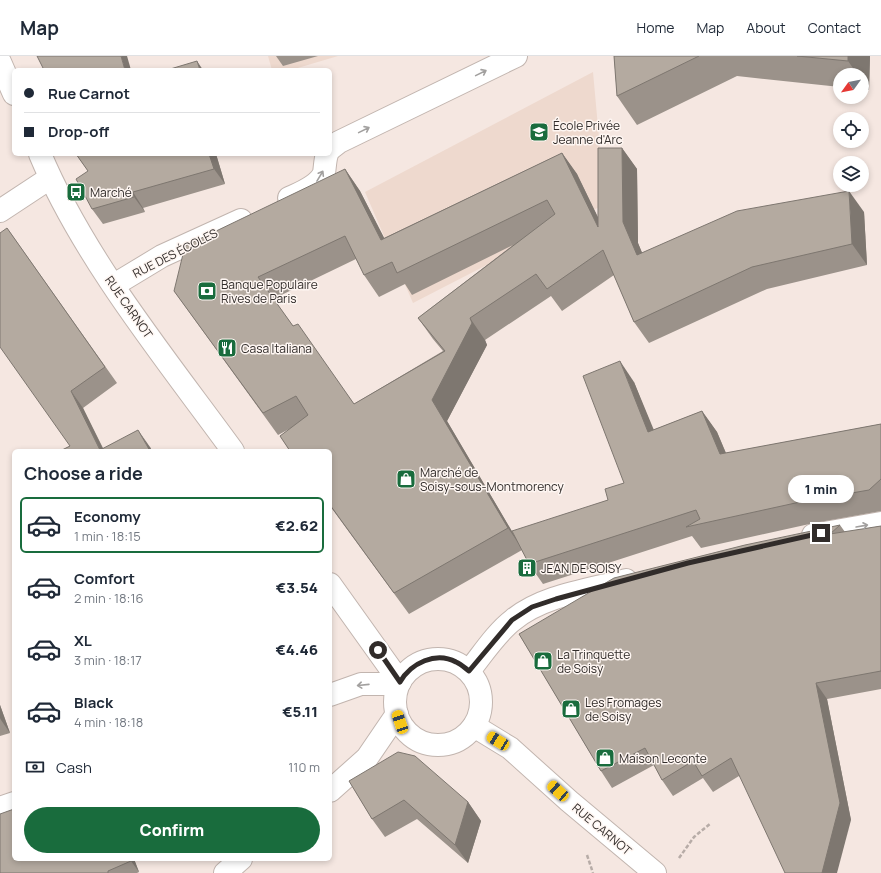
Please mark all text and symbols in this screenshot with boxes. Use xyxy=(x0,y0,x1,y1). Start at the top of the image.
text: Map xyxy=(20,15,59,41)
text: Home xyxy=(637,18,674,37)
text: Map xyxy=(696,18,724,37)
text: About xyxy=(746,18,786,37)
text: Contact xyxy=(808,18,861,37)
north arrow xyxy=(833,68,869,104)
map controls xyxy=(833,68,869,192)
one-way arrow xyxy=(474,69,486,76)
text: Rue Carnot xyxy=(48,83,130,104)
button: locate xyxy=(833,112,869,148)
place label: École Privée Jeanne d'Arc xyxy=(553,117,623,148)
text: Drop-off xyxy=(48,121,109,142)
school or university icon: École Privée Jeanne d'Arc xyxy=(528,121,550,143)
one-way arrow xyxy=(358,126,370,133)
button: layers xyxy=(833,156,869,192)
one-way arrow xyxy=(317,170,325,182)
bus stop icon: Marché xyxy=(65,181,87,203)
place label: Marché xyxy=(90,184,132,201)
street label: RUE DES ÉCOLES xyxy=(130,224,220,282)
street label: RUE CARNOT xyxy=(101,272,157,342)
place label: Banque Populaire Rives de Paris xyxy=(221,276,318,307)
bank icon: Banque Populaire Rives de Paris xyxy=(196,280,218,302)
restaurant icon: Casa Italiana xyxy=(216,337,238,359)
place label: Casa Italiana xyxy=(241,340,312,357)
text: Choose a ride xyxy=(24,461,143,485)
place label: Marché de Soisy-sous-Montmorency xyxy=(420,464,564,495)
shop icon: Marché de Soisy-sous-Montmorency xyxy=(395,468,417,490)
callout: 1 min xyxy=(788,475,854,503)
text: 1 min xyxy=(805,480,837,498)
text: Economy xyxy=(74,506,141,527)
icon: car xyxy=(26,507,62,543)
text: €2.62 xyxy=(275,515,318,536)
one-way arrow xyxy=(855,522,868,530)
route end xyxy=(812,524,830,542)
text: 1 min · 18:15 xyxy=(74,527,141,545)
building icon: JEAN DE SOISY xyxy=(516,557,538,579)
place label: JEAN DE SOISY xyxy=(541,560,622,577)
text: Comfort xyxy=(74,568,135,589)
icon: car xyxy=(26,569,62,605)
text: €3.54 xyxy=(276,577,318,598)
text: 2 min · 18:16 xyxy=(74,589,144,607)
text: XL xyxy=(74,630,92,651)
icon: car xyxy=(26,631,62,667)
text: €4.46 xyxy=(276,639,318,660)
route start xyxy=(369,641,387,659)
place label: La Trinquette de Soisy xyxy=(557,646,630,677)
shop icon: La Trinquette de Soisy xyxy=(532,650,554,672)
text: 3 min · 18:17 xyxy=(74,651,142,669)
one-way arrow xyxy=(357,681,370,689)
text: Black xyxy=(74,692,113,713)
icon: car xyxy=(26,693,62,729)
place label: Les Fromages de Soisy xyxy=(585,694,661,725)
shop icon: Les Fromages de Soisy xyxy=(560,698,582,720)
text: €5.11 xyxy=(282,701,318,722)
car xyxy=(390,709,410,735)
text: 4 min · 18:18 xyxy=(74,713,143,731)
car xyxy=(485,730,511,752)
shop icon: Maison Leconte xyxy=(594,747,616,769)
place label: Maison Leconte xyxy=(619,750,707,767)
icon: cash xyxy=(24,756,46,778)
text: Cash xyxy=(56,757,92,778)
text: 110 m xyxy=(288,758,320,776)
car xyxy=(545,779,571,803)
street label: RUE CARNOT xyxy=(569,799,636,859)
button: Confirm xyxy=(24,807,320,853)

